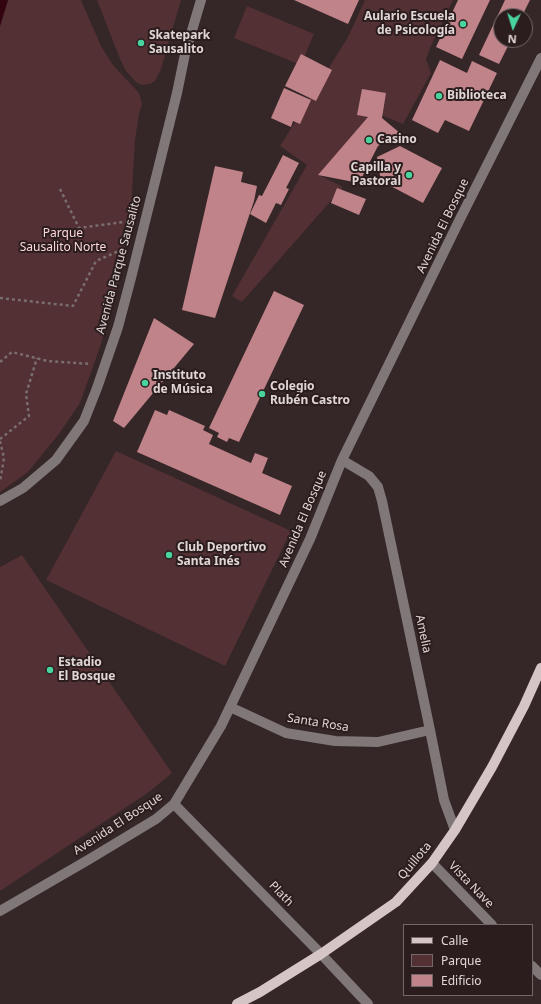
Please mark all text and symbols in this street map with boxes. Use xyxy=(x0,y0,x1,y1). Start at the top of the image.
north arrow xyxy=(493,8,533,48)
place label: Aulario Escuela de Psicología xyxy=(364,10,455,38)
marker: Aulario Escuela de Psicología xyxy=(458,19,468,29)
place label: Skatepark Sausalito xyxy=(149,29,210,57)
text: N xyxy=(507,32,517,47)
marker: Skatepark Sausalito xyxy=(136,38,146,48)
place label: Biblioteca xyxy=(447,89,507,103)
marker: Biblioteca xyxy=(434,91,444,101)
place label: Casino xyxy=(377,133,417,147)
marker: Casino xyxy=(364,135,374,145)
place label: Capilla y Pastoral xyxy=(351,161,401,189)
marker: Capilla y Pastoral xyxy=(404,170,414,180)
street label: Avenida El Bosque xyxy=(414,176,472,276)
street label: Avenida Parque Sausalito xyxy=(94,194,144,336)
park label: Parque Sausalito Norte xyxy=(20,227,106,255)
place label: Instituto de Música xyxy=(153,369,213,397)
marker: Instituto de Música xyxy=(140,378,150,388)
place label: Colegio Rubén Castro xyxy=(270,380,350,408)
marker: Colegio Rubén Castro xyxy=(257,389,267,399)
street label: Avenida El Bosque xyxy=(276,469,330,569)
place label: Club Deportivo Santa Inés xyxy=(177,541,266,569)
marker: Club Deportivo Santa Inés xyxy=(164,550,174,560)
street label: Amelia xyxy=(412,614,434,654)
place label: Estadio El Bosque xyxy=(58,656,115,684)
marker: Estadio El Bosque xyxy=(45,665,55,675)
street label: Santa Rosa xyxy=(286,711,350,735)
street label: Avenida El Bosque xyxy=(71,790,165,858)
street label: Quillota xyxy=(395,839,435,883)
street label: Vista Nave xyxy=(445,859,497,911)
street label: Plath xyxy=(266,879,296,909)
legend xyxy=(403,924,533,996)
text: Calle xyxy=(441,932,468,949)
text: Parque xyxy=(441,952,481,969)
text: Edificio xyxy=(441,972,482,989)

